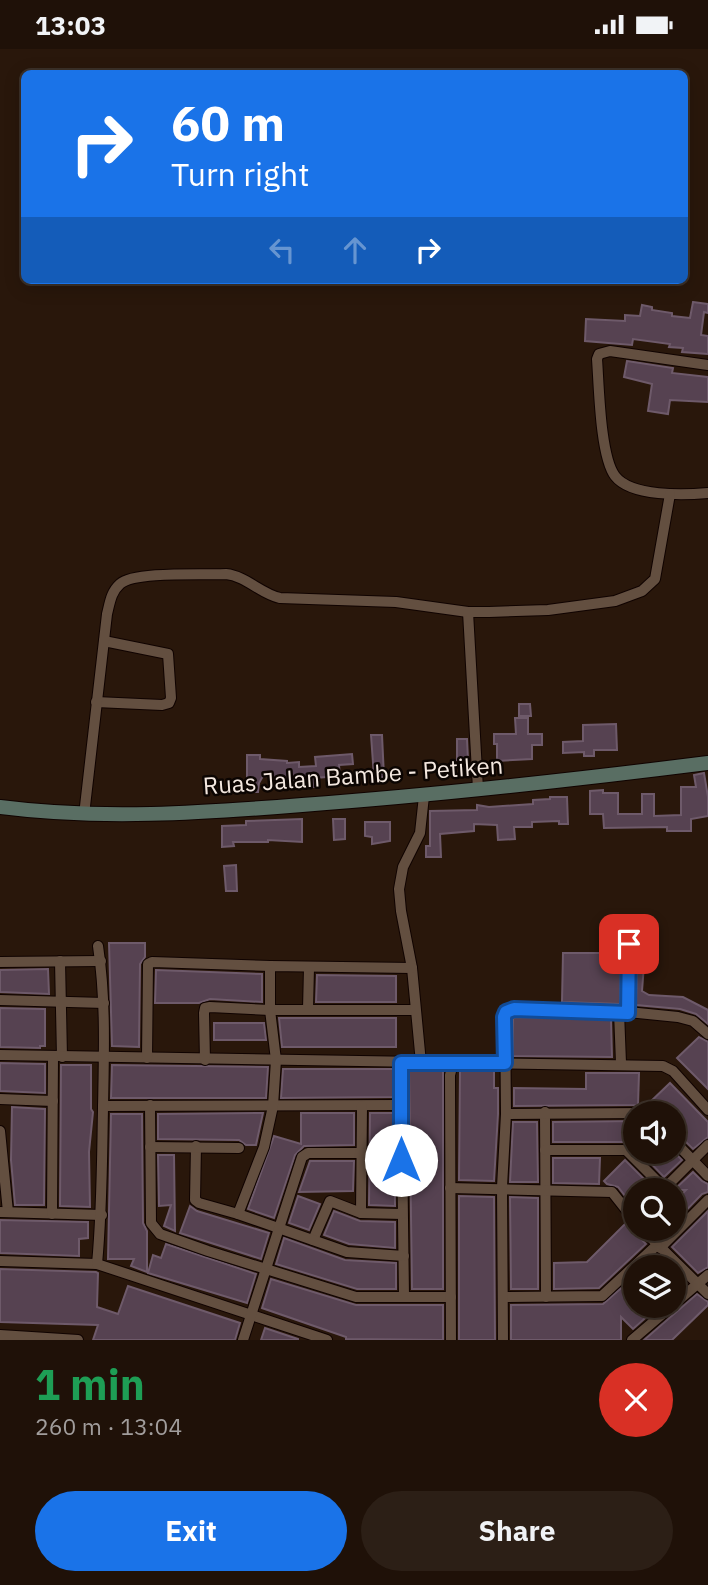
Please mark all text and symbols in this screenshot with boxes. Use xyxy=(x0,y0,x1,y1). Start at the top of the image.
text: 13:03 xyxy=(35,8,106,42)
text: 60 m xyxy=(171,91,285,154)
icon: right xyxy=(56,98,147,189)
text: Turn right xyxy=(171,153,309,195)
icon: left xyxy=(263,231,301,269)
icon: ahead xyxy=(336,231,374,269)
icon: right xyxy=(409,231,447,269)
street label: Ruas Jalan Bambe - Petiken xyxy=(202,749,504,801)
pin xyxy=(599,914,659,974)
icon: arrive xyxy=(610,925,648,963)
map controls xyxy=(623,1101,686,1318)
button: sound xyxy=(623,1101,686,1164)
position arrow xyxy=(364,1123,438,1197)
button: search xyxy=(623,1178,686,1241)
button: layers xyxy=(623,1255,686,1318)
text: 1 min xyxy=(35,1357,145,1412)
button: close xyxy=(599,1363,673,1437)
text: 260 m · 13:04 xyxy=(35,1411,182,1441)
button: Exit xyxy=(35,1491,347,1571)
button: Share xyxy=(361,1491,673,1571)

